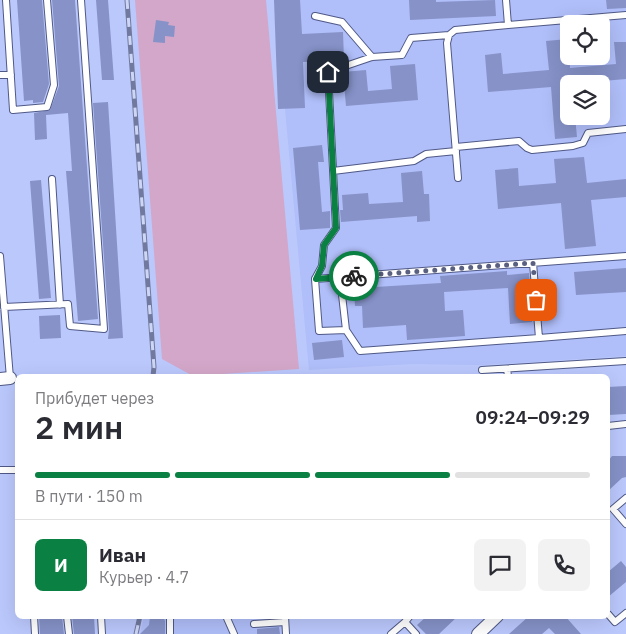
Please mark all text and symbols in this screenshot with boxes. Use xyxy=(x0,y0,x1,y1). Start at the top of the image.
map controls xyxy=(560,15,610,125)
button: locate xyxy=(560,15,610,65)
pin xyxy=(307,51,349,93)
icon: home xyxy=(314,58,342,86)
button: layers xyxy=(560,75,610,125)
courier xyxy=(329,251,379,301)
icon: bike xyxy=(340,262,368,290)
pin xyxy=(515,279,557,321)
icon: bag xyxy=(522,286,550,314)
text: Прибудет через xyxy=(35,388,154,408)
text: 09:24–09:29 xyxy=(476,405,590,429)
text: 2 мин xyxy=(35,406,123,448)
text: В пути · 150 m xyxy=(35,486,143,506)
button: chat xyxy=(474,539,526,591)
button: phone xyxy=(538,539,590,591)
text: Иван xyxy=(99,543,146,567)
text: И xyxy=(54,553,68,577)
text: Курьер · 4.7 xyxy=(99,567,189,587)

